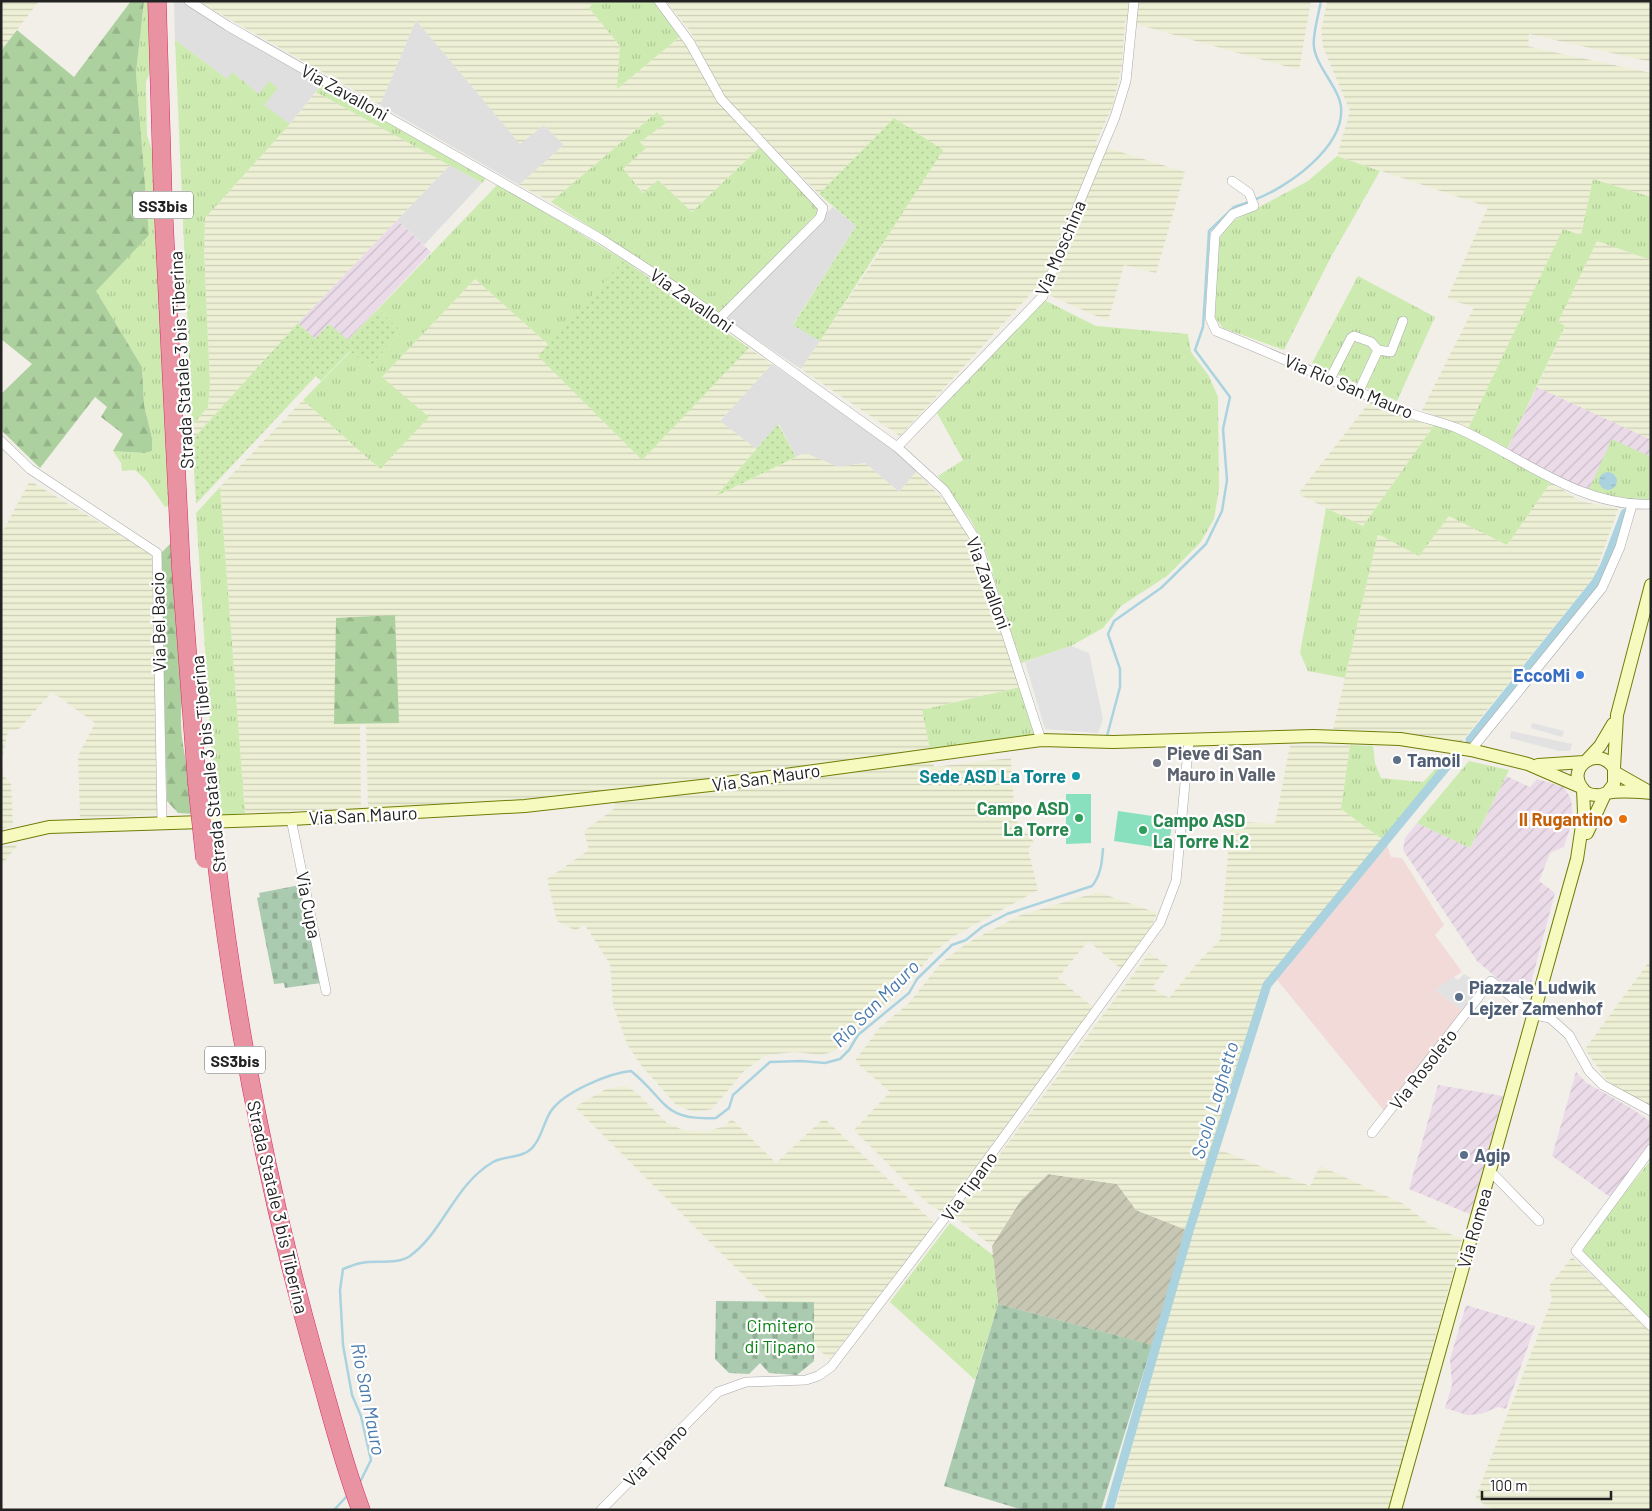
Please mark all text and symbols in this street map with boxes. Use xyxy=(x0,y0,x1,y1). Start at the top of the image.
street label: Via Zavalloni xyxy=(297,59,393,125)
road number: SS3bis xyxy=(133,192,193,218)
street label: Via Moschina xyxy=(1030,197,1090,299)
street label: Strada Statale 3 bis Tiberina xyxy=(164,251,198,469)
street label: Via Zavalloni xyxy=(646,263,738,337)
street label: Via Rio San Mauro xyxy=(1281,349,1417,423)
street label: Via Zavalloni xyxy=(962,534,1016,632)
street label: Via Bel Bacio xyxy=(146,571,170,673)
street label: Strada Statale 3 bis Tiberina xyxy=(186,654,230,874)
place label: EccoMi xyxy=(1513,664,1570,686)
marker: EccoMi xyxy=(1574,669,1586,681)
place label: Pieve di San Mauro in Valle xyxy=(1167,742,1276,785)
place label: Tamoil xyxy=(1407,749,1460,771)
marker: Tamoil xyxy=(1391,754,1403,766)
marker: Pieve di San Mauro in Valle xyxy=(1151,757,1163,769)
street label: Via San Mauro xyxy=(711,759,821,795)
place label: Sede ASD La Torre xyxy=(919,765,1066,787)
marker: Sede ASD La Torre xyxy=(1070,770,1082,782)
place label: Campo ASD La Torre xyxy=(977,797,1069,840)
street label: Via San Mauro xyxy=(308,801,418,829)
place label: Il Rugantino xyxy=(1519,808,1613,830)
place label: Campo ASD La Torre N.2 xyxy=(1153,809,1249,852)
marker: Campo ASD La Torre xyxy=(1073,812,1085,824)
marker: Il Rugantino xyxy=(1617,813,1629,825)
marker: Campo ASD La Torre N.2 xyxy=(1137,824,1149,836)
street label: Via Cupa xyxy=(292,870,326,940)
water label: Rio San Mauro xyxy=(827,955,923,1051)
place label: Piazzale Ludwik Lejzer Zamenhof xyxy=(1469,976,1603,1019)
marker: Piazzale Ludwik Lejzer Zamenhof xyxy=(1453,991,1465,1003)
street label: Via Rosoleto xyxy=(1384,1024,1462,1114)
water label: Scolo Laghetto xyxy=(1185,1039,1243,1161)
road number: SS3bis xyxy=(205,1046,265,1074)
street label: Strada Statale 3 bis Tiberina xyxy=(243,1098,313,1316)
place label: Agip xyxy=(1474,1144,1511,1166)
street label: Via Tipano xyxy=(936,1147,1002,1225)
marker: Agip xyxy=(1458,1149,1470,1161)
street label: Via Romea xyxy=(1452,1185,1496,1271)
park label: Cimitero di Tipano xyxy=(744,1314,816,1357)
water label: Rio San Mauro xyxy=(347,1341,391,1457)
street label: Via Tipano xyxy=(619,1419,691,1491)
scale bar xyxy=(1482,1468,1611,1500)
text: 100 m xyxy=(1490,1476,1528,1494)

